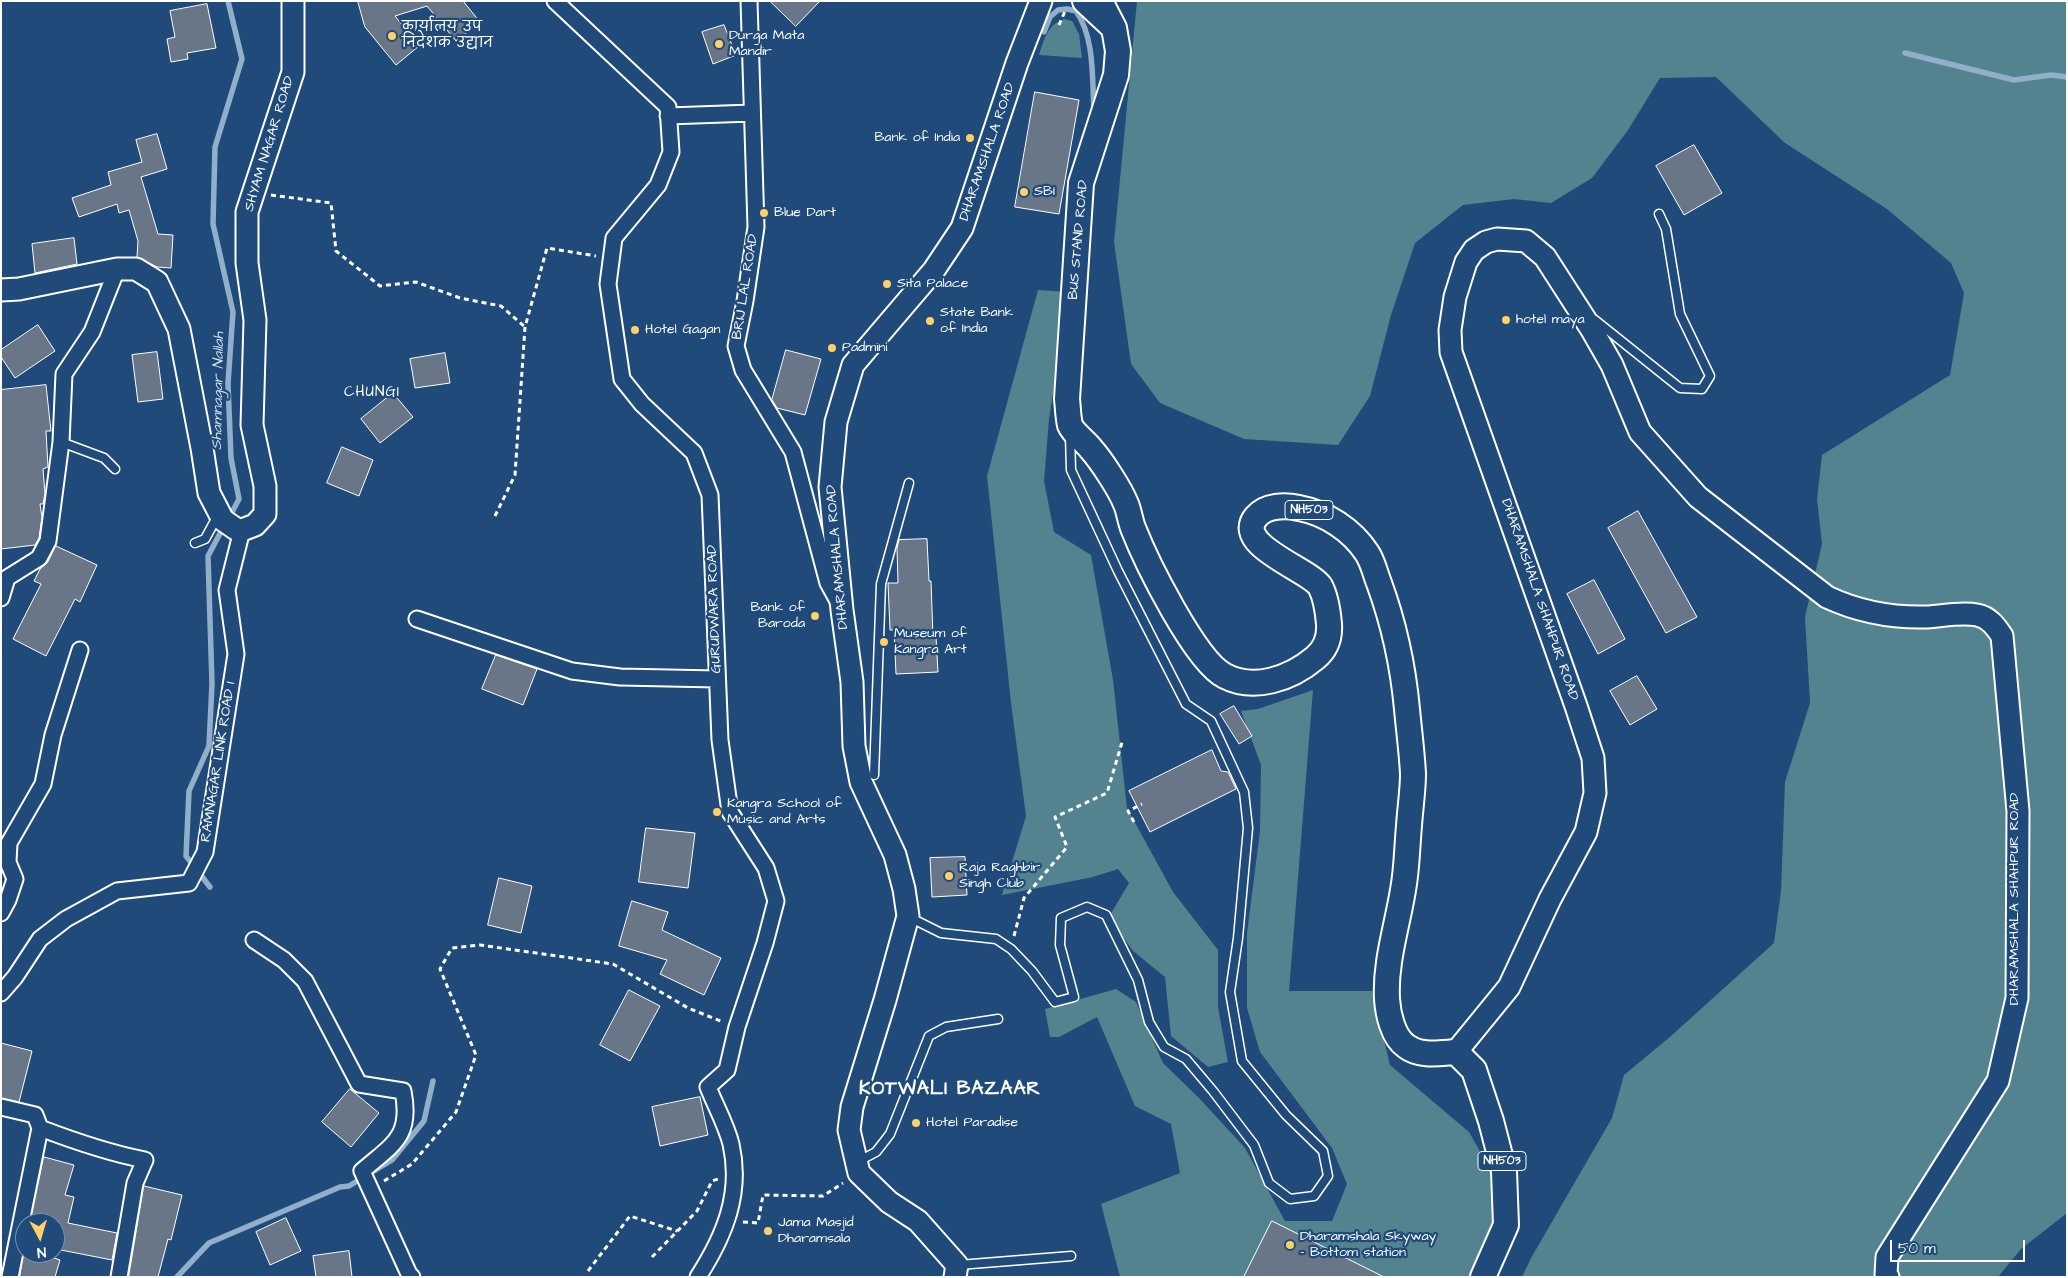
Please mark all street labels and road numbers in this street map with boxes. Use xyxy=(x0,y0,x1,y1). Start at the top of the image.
street label: SHYAM NAGAR ROAD xyxy=(241,74,299,214)
street label: DHARAMSHALA ROAD xyxy=(956,81,1020,223)
street label: BUS STAND ROAD xyxy=(1065,180,1093,300)
street label: BRIJ LAL ROAD xyxy=(729,233,763,341)
street label: DHARAMSHALA ROAD xyxy=(823,484,853,630)
street label: DHARAMSHALA SHAHPUR ROAD xyxy=(1496,497,1582,703)
road number: NH503 xyxy=(1285,500,1333,520)
street label: GURUDWARA ROAD xyxy=(704,544,726,674)
street label: RAMNAGAR LINK ROAD 1 xyxy=(198,681,240,843)
street label: DHARAMSHALA SHAHPUR ROAD xyxy=(2007,793,2023,1005)
road number: NH503 xyxy=(1478,1152,1526,1170)

